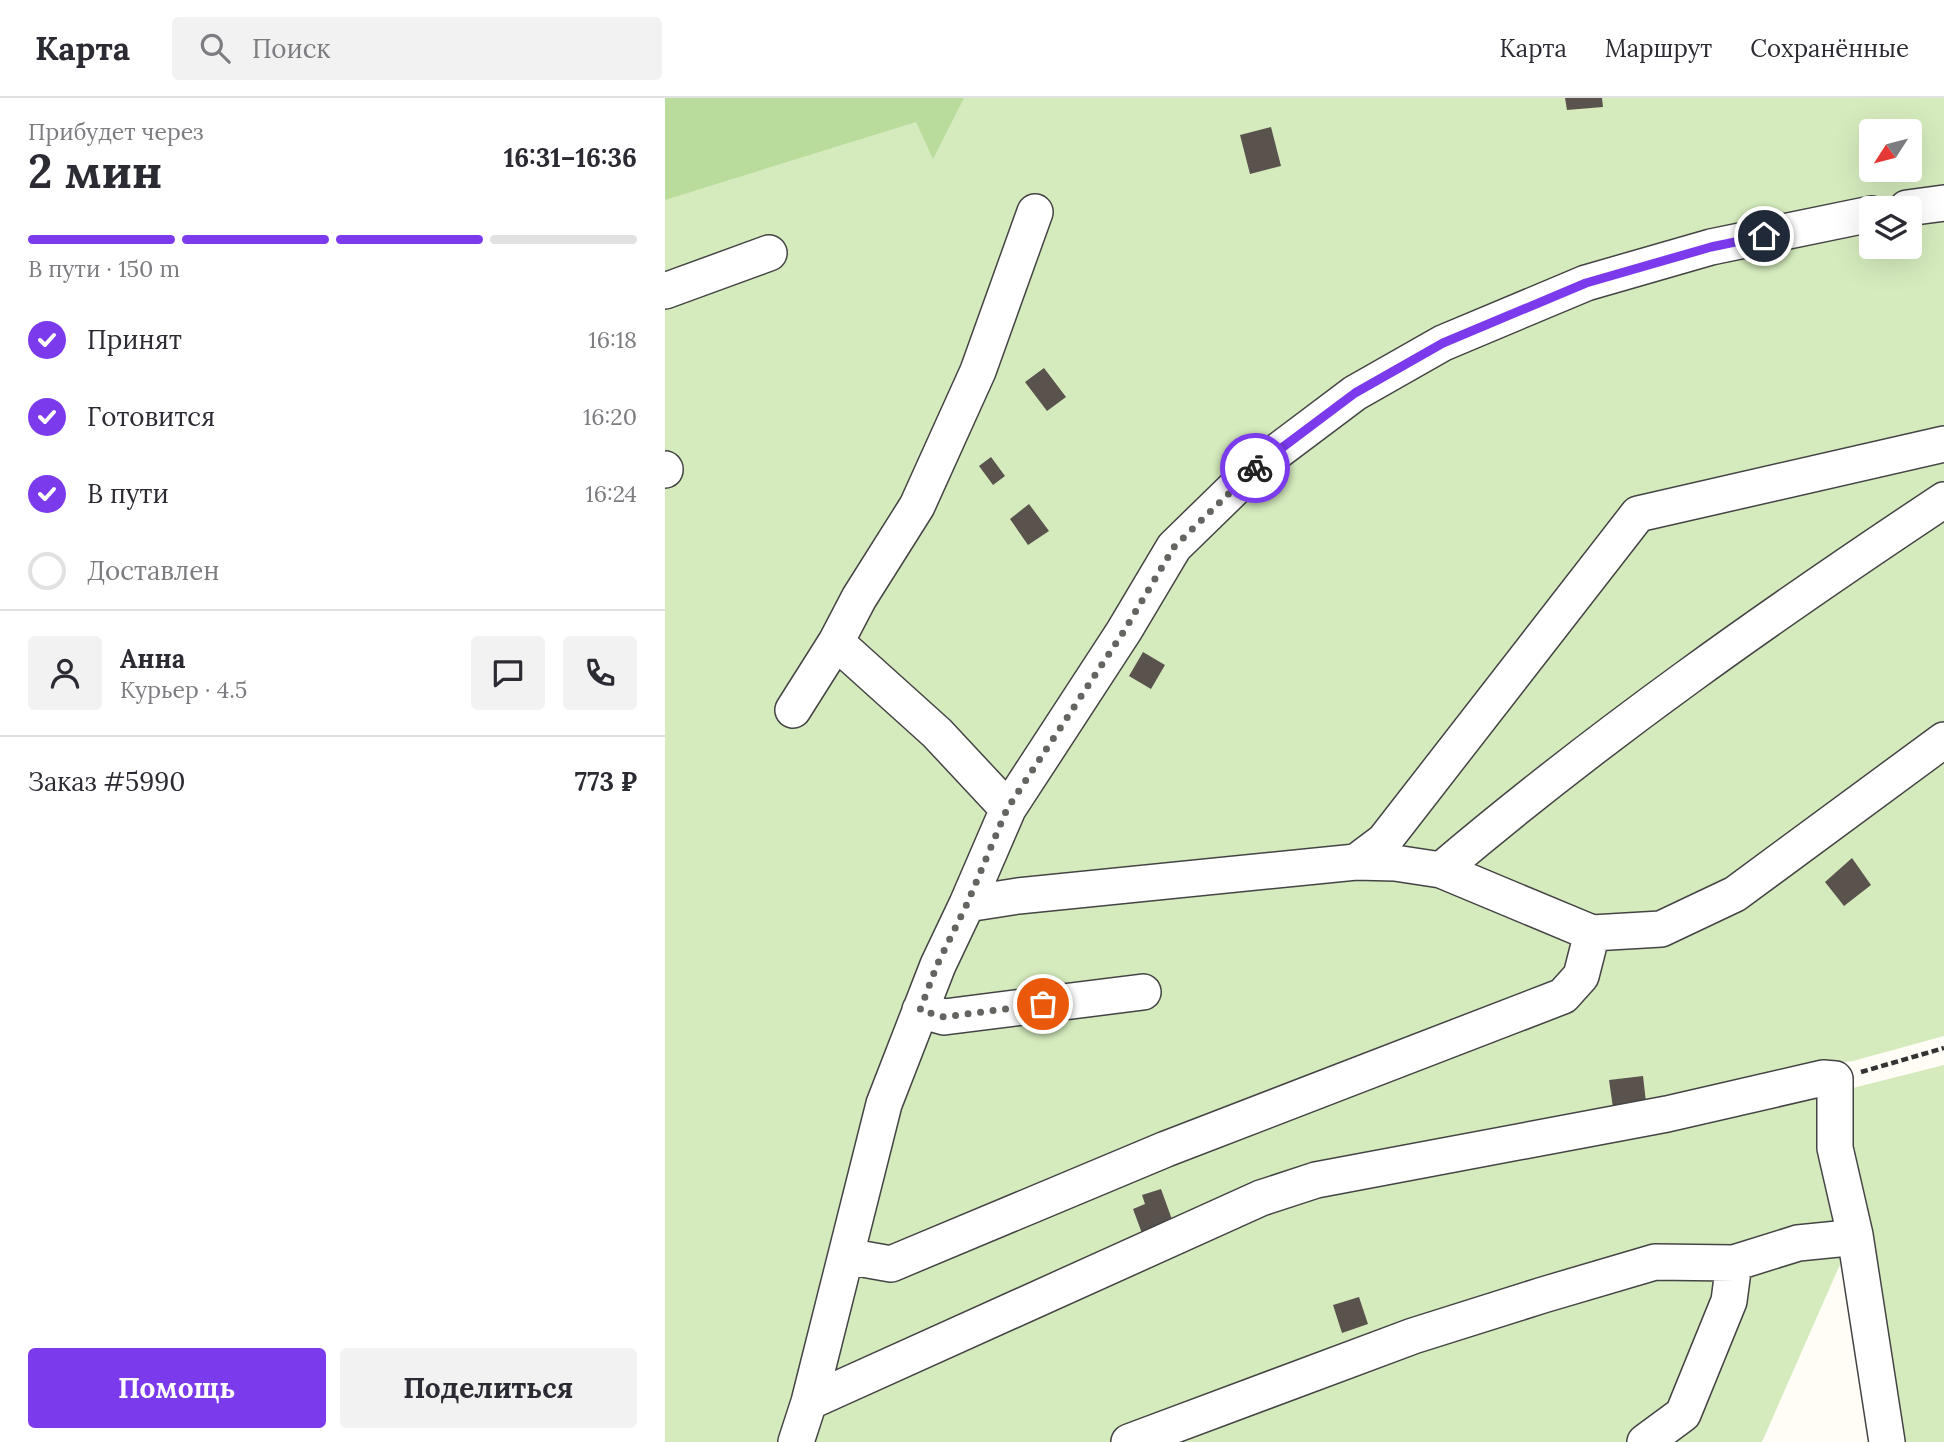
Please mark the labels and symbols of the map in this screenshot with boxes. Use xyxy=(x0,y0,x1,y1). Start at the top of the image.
north arrow xyxy=(1859,119,1921,182)
pin xyxy=(1734,206,1794,266)
courier xyxy=(1220,433,1290,503)
pin xyxy=(1013,974,1073,1034)

